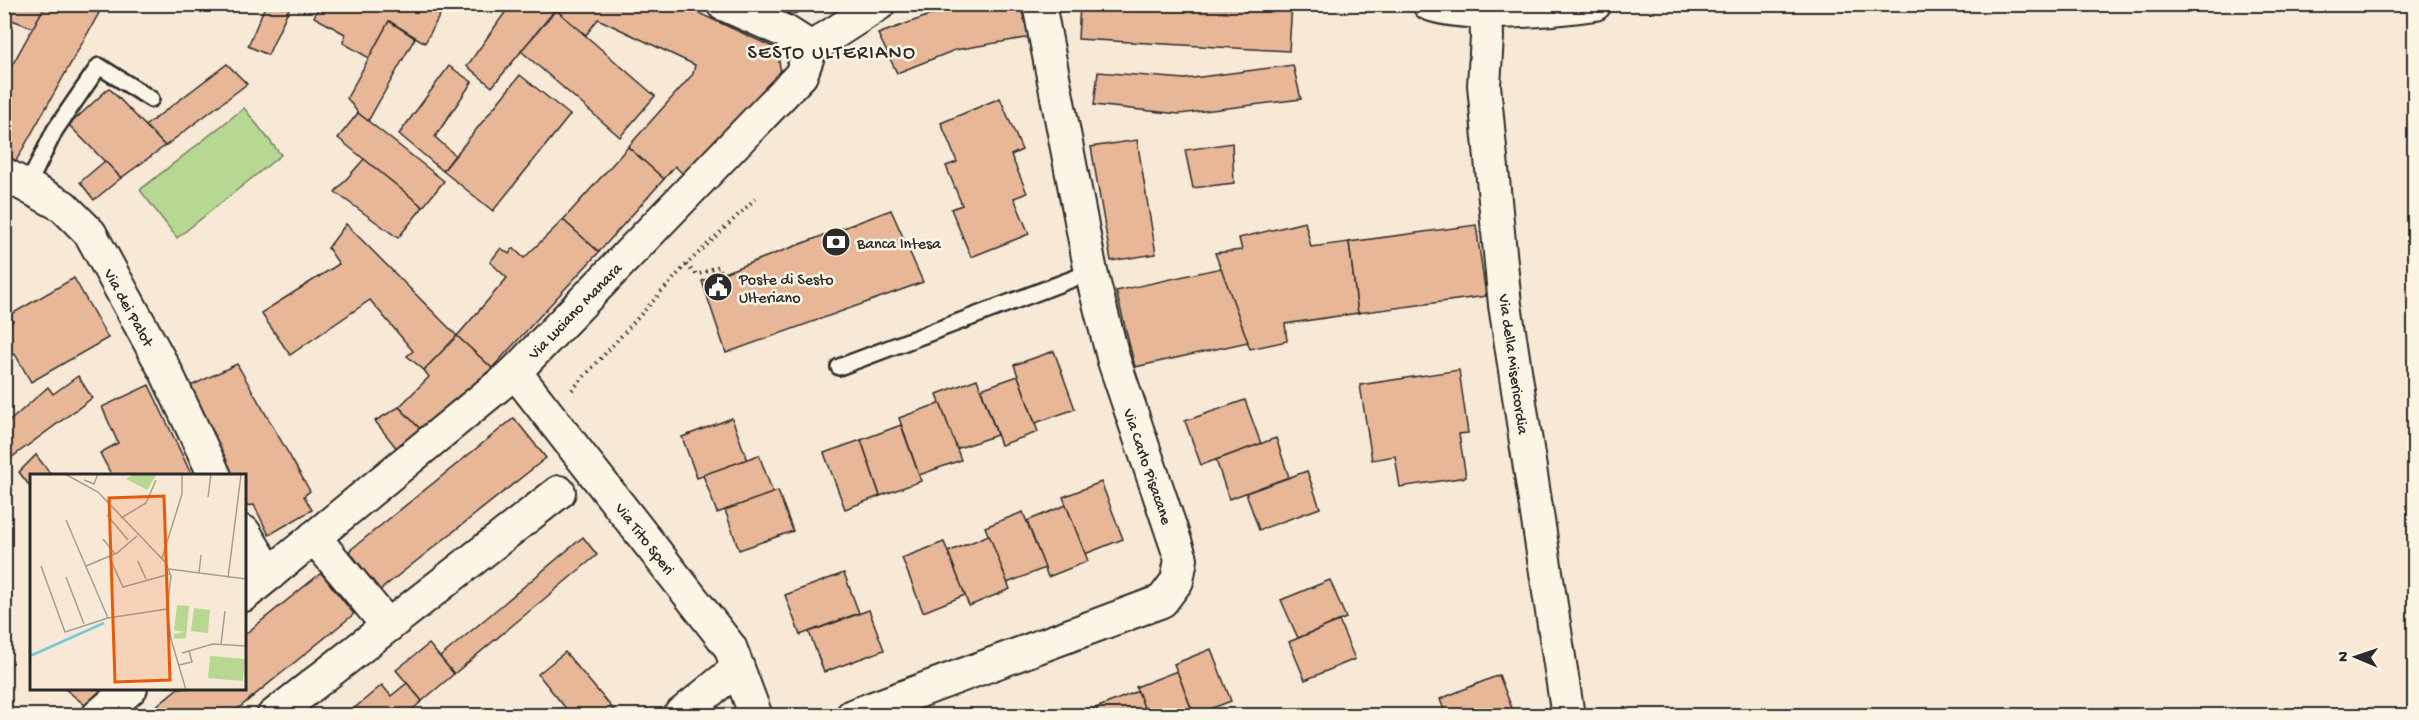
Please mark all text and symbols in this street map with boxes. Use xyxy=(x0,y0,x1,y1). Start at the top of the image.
district label: SESTO ULTERIANO xyxy=(747,43,917,66)
bank icon: Banca Intesa xyxy=(820,226,852,258)
place label: Banca Intesa xyxy=(856,236,942,255)
street label: Via Luciano Manara xyxy=(525,259,628,365)
street label: Via dei Palot xyxy=(97,266,157,352)
public building icon: Poste di Sesto Ulteriano xyxy=(702,271,734,303)
place label: Poste di Sesto Ulteriano xyxy=(738,272,834,309)
street label: Via della Misericordia xyxy=(1492,292,1531,437)
street label: Via Carlo Pisacane xyxy=(1117,406,1175,528)
inset map xyxy=(30,474,246,690)
street label: Via Tito Speri xyxy=(609,500,677,580)
north arrow xyxy=(2326,627,2386,687)
text: N xyxy=(2335,650,2354,662)

